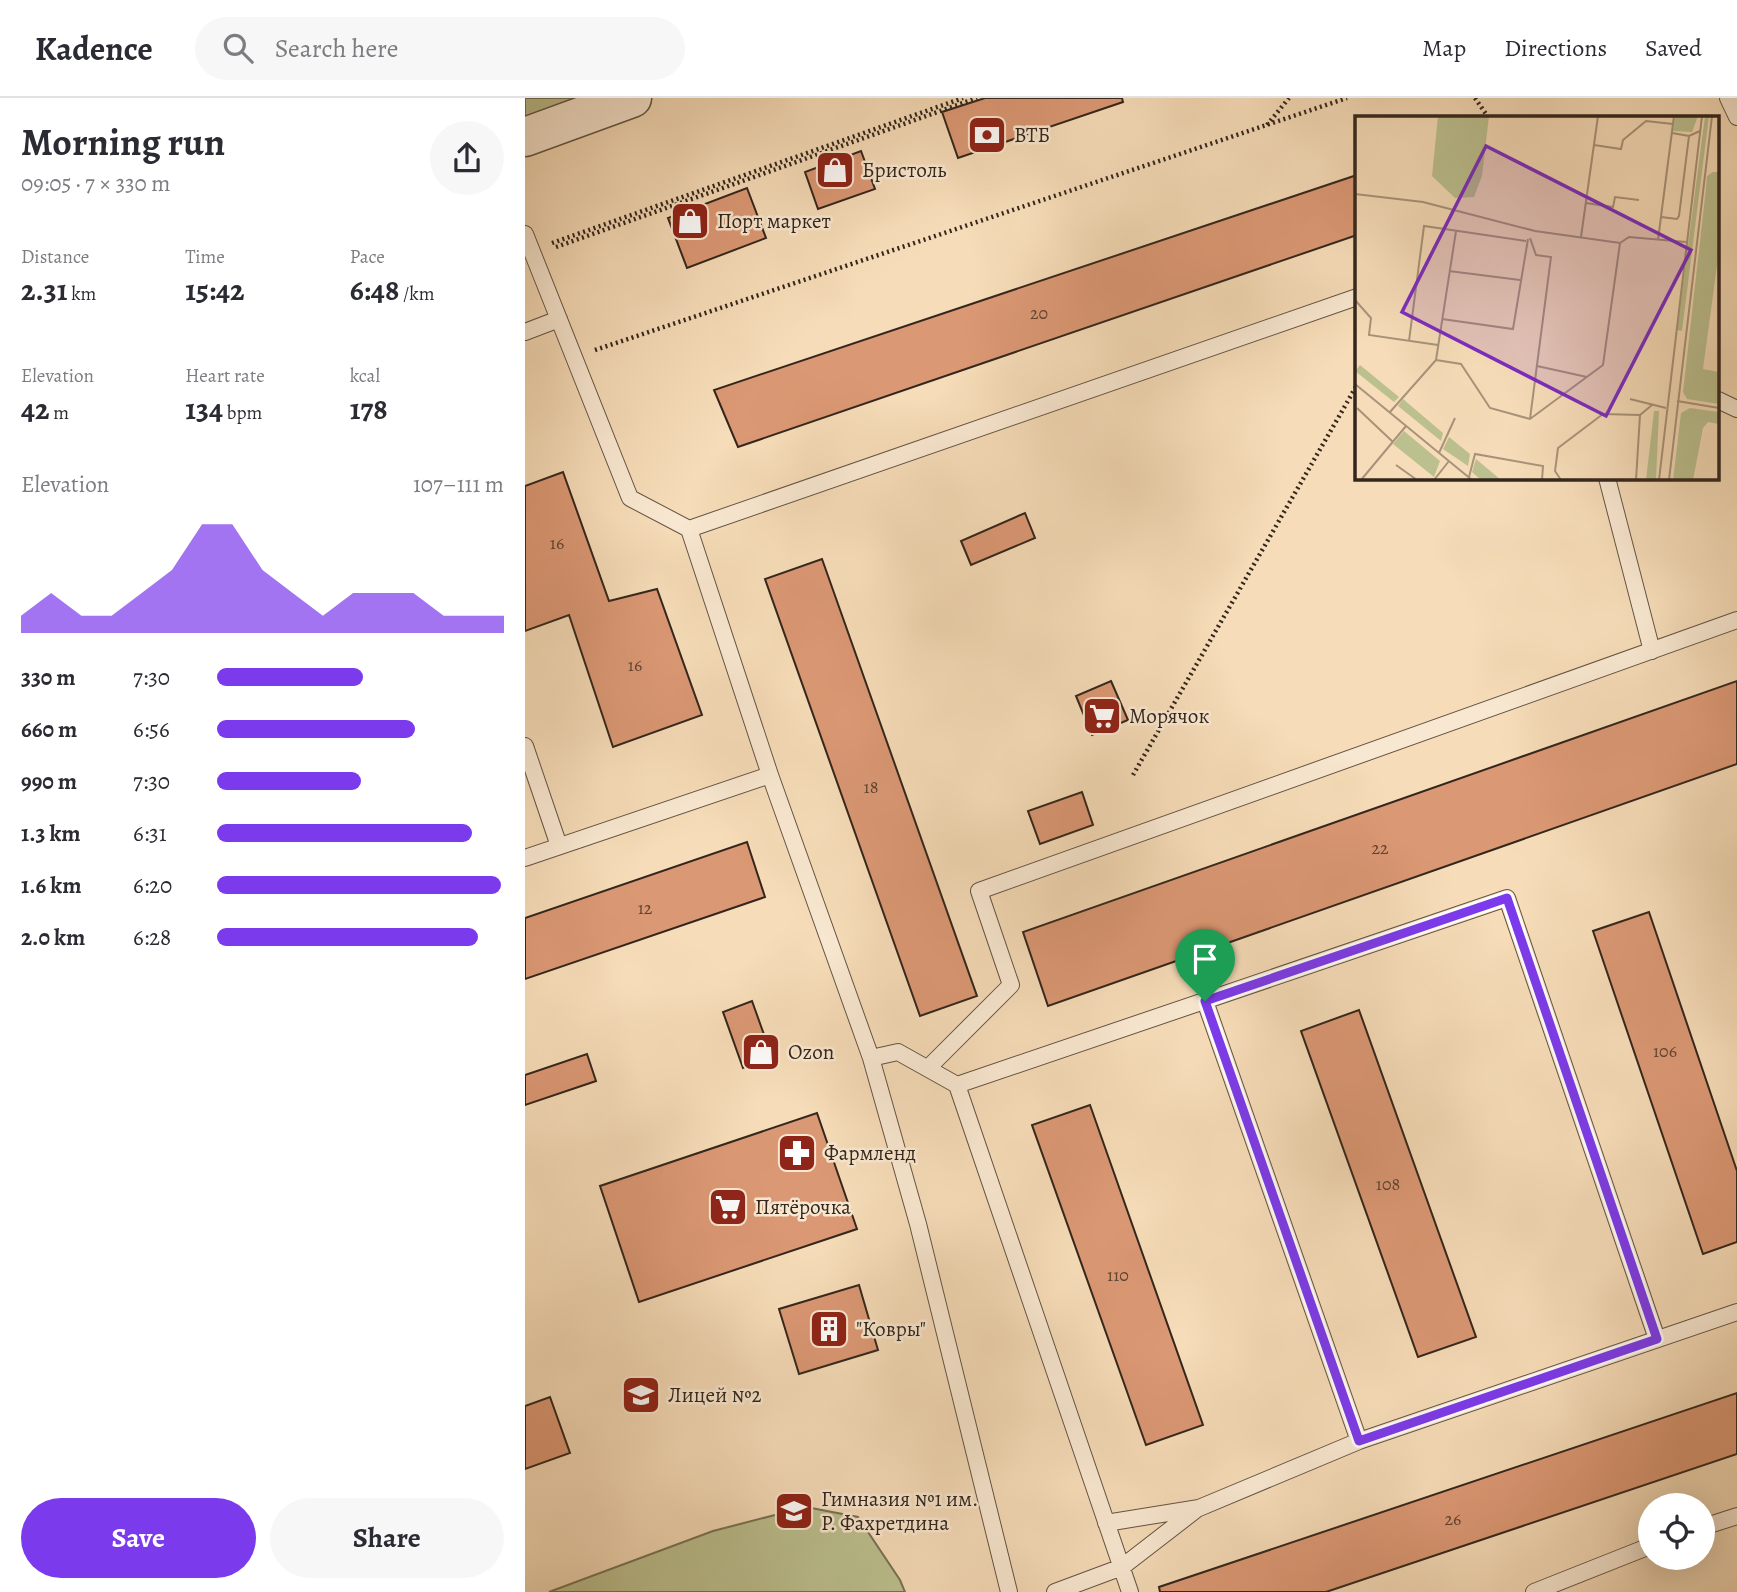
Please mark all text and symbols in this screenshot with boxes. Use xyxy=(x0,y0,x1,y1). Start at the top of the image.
search box xyxy=(195,17,685,80)
text: Kadence xyxy=(35,26,153,71)
icon: search xyxy=(219,29,257,67)
text: Search here xyxy=(275,31,398,66)
text: Map xyxy=(1422,32,1466,64)
text: Directions xyxy=(1504,32,1607,64)
text: Saved xyxy=(1645,32,1702,64)
bank icon: ВТБ xyxy=(966,114,1008,156)
text: Morning run xyxy=(21,116,225,168)
inset map xyxy=(1355,116,1719,480)
button: share xyxy=(430,121,504,195)
place label: ВТБ xyxy=(1014,121,1050,149)
shop icon: Бристоль xyxy=(814,149,856,191)
place label: Бристоль xyxy=(862,156,947,184)
text: 09:05 · 7 × 330 m xyxy=(21,168,171,199)
shop icon: Порт маркет xyxy=(669,200,711,242)
place label: Порт маркет xyxy=(717,207,831,235)
text: Distance xyxy=(21,244,89,270)
text: Time xyxy=(185,244,225,270)
text: Pace xyxy=(350,244,385,270)
text: 2.31 xyxy=(21,270,67,310)
text: 15:42 xyxy=(185,270,245,310)
text: 6:48 xyxy=(350,270,399,310)
text: km xyxy=(67,281,96,307)
text: /km xyxy=(399,281,435,307)
house number: 20 xyxy=(1030,301,1048,325)
text: Elevation xyxy=(21,363,94,389)
text: Heart rate xyxy=(185,363,265,389)
text: kcal xyxy=(350,363,380,389)
text: 42 xyxy=(21,389,50,429)
text: 134 xyxy=(185,389,223,429)
text: 178 xyxy=(350,389,388,429)
text: m xyxy=(50,400,69,426)
text: bpm xyxy=(223,400,262,426)
text: Elevation xyxy=(21,469,109,500)
text: 107–111 m xyxy=(413,469,504,500)
house number: 16 xyxy=(550,531,564,555)
house number: 16 xyxy=(628,653,642,677)
text: 330 m xyxy=(21,662,76,693)
text: 7:30 xyxy=(133,662,170,693)
supermarket icon: Морячок xyxy=(1081,695,1123,737)
place label: Морячок xyxy=(1129,702,1209,730)
text: 660 m xyxy=(21,714,77,745)
text: 6:56 xyxy=(133,714,170,745)
text: 990 m xyxy=(21,766,77,797)
text: 7:30 xyxy=(133,766,170,797)
house number: 18 xyxy=(864,775,878,799)
text: 1.3 km xyxy=(21,818,81,849)
text: 6:31 xyxy=(133,818,167,849)
house number: 22 xyxy=(1371,836,1389,860)
text: 1.6 km xyxy=(21,870,81,901)
text: 6:20 xyxy=(133,870,172,901)
house number: 12 xyxy=(638,896,653,920)
text: 2.0 km xyxy=(21,922,85,953)
text: 6:28 xyxy=(133,922,171,953)
pin xyxy=(1175,929,1235,1001)
icon: arrive xyxy=(1186,940,1224,978)
shop icon: Ozon xyxy=(740,1031,782,1073)
place label: Ozon xyxy=(788,1038,834,1066)
house number: 106 xyxy=(1653,1039,1677,1063)
pharmacy icon: Фармленд xyxy=(776,1132,818,1174)
place label: Фармленд xyxy=(824,1139,916,1167)
house number: 108 xyxy=(1376,1172,1400,1196)
supermarket icon: Пятёрочка xyxy=(707,1186,749,1228)
place label: Пятёрочка xyxy=(755,1193,851,1221)
house number: 110 xyxy=(1107,1263,1129,1287)
building icon: "Ковры" xyxy=(808,1308,850,1350)
place label: "Ковры" xyxy=(856,1315,926,1343)
school or university icon: Лицей №2 xyxy=(620,1374,662,1416)
place label: Лицей №2 xyxy=(668,1381,761,1409)
place label: Гимназия №1 им. Р. Фахретдина xyxy=(821,1485,979,1537)
school or university icon: Гимназия №1 им. Р. Фахретдина xyxy=(773,1490,815,1532)
map controls xyxy=(1638,1493,1715,1570)
button: locate xyxy=(1638,1493,1715,1570)
button: Save xyxy=(21,1498,256,1578)
button: Share xyxy=(270,1498,504,1578)
house number: 26 xyxy=(1445,1507,1461,1531)

